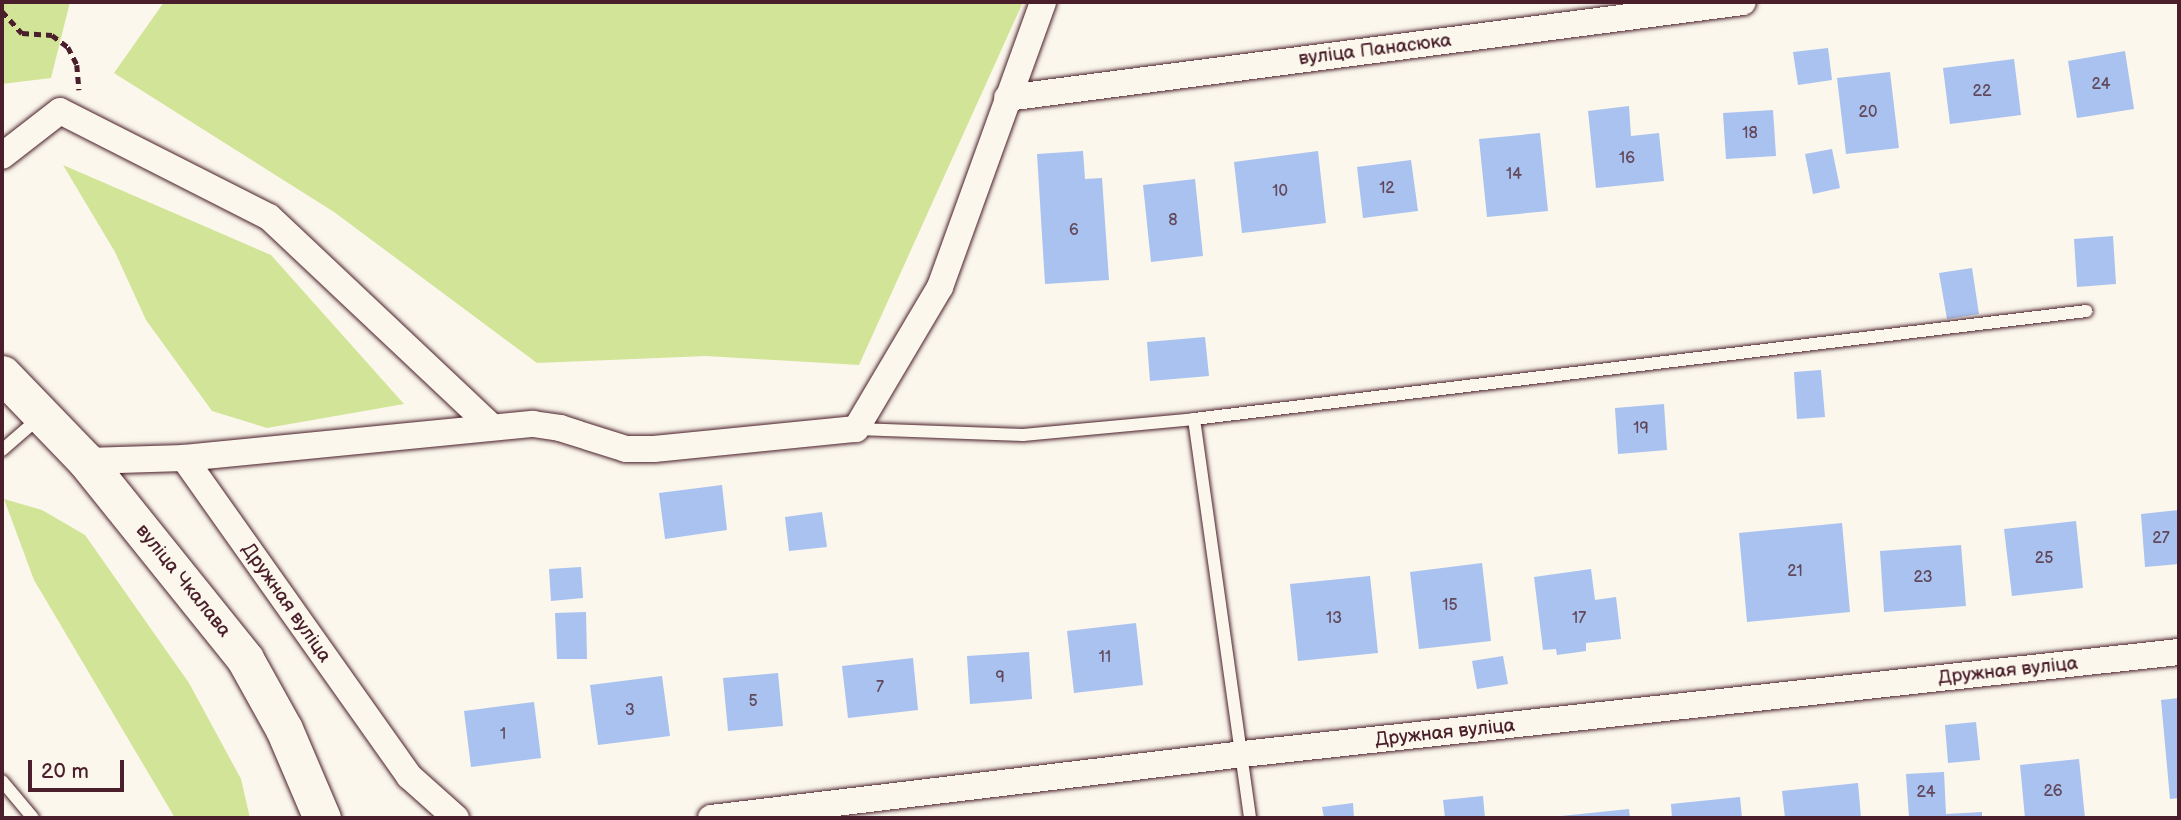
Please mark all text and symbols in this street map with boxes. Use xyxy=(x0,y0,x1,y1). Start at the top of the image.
street label: вуліца Панасюка xyxy=(1297,29,1453,71)
house number: 24 xyxy=(2092,75,2110,95)
house number: 22 xyxy=(1973,82,1991,102)
house number: 20 xyxy=(1859,103,1877,123)
house number: 18 xyxy=(1742,124,1758,144)
house number: 16 xyxy=(1619,149,1635,169)
house number: 14 xyxy=(1506,165,1522,185)
house number: 12 xyxy=(1379,179,1395,199)
house number: 10 xyxy=(1272,182,1288,202)
house number: 8 xyxy=(1168,211,1178,231)
house number: 6 xyxy=(1069,221,1079,241)
house number: 19 xyxy=(1633,419,1649,439)
street label: вуліца Чкалава xyxy=(131,520,235,642)
house number: 27 xyxy=(2152,529,2170,549)
street label: Дружная вуліца xyxy=(236,539,336,667)
house number: 25 xyxy=(2035,549,2053,569)
house number: 21 xyxy=(1787,562,1803,582)
house number: 23 xyxy=(1914,568,1932,588)
house number: 15 xyxy=(1442,596,1458,616)
house number: 13 xyxy=(1326,609,1342,629)
house number: 17 xyxy=(1572,609,1586,629)
house number: 11 xyxy=(1099,648,1111,668)
street label: Дружная вуліца xyxy=(1937,652,2079,690)
house number: 9 xyxy=(995,668,1005,688)
house number: 7 xyxy=(876,678,884,698)
house number: 5 xyxy=(748,692,758,712)
house number: 3 xyxy=(625,701,635,721)
street label: Дружная вуліца xyxy=(1374,714,1516,752)
house number: 1 xyxy=(500,725,506,745)
scale bar xyxy=(32,746,128,790)
text: 20 m xyxy=(41,759,89,784)
house number: 26 xyxy=(2043,782,2063,802)
house number: 24 xyxy=(1917,783,1935,803)

